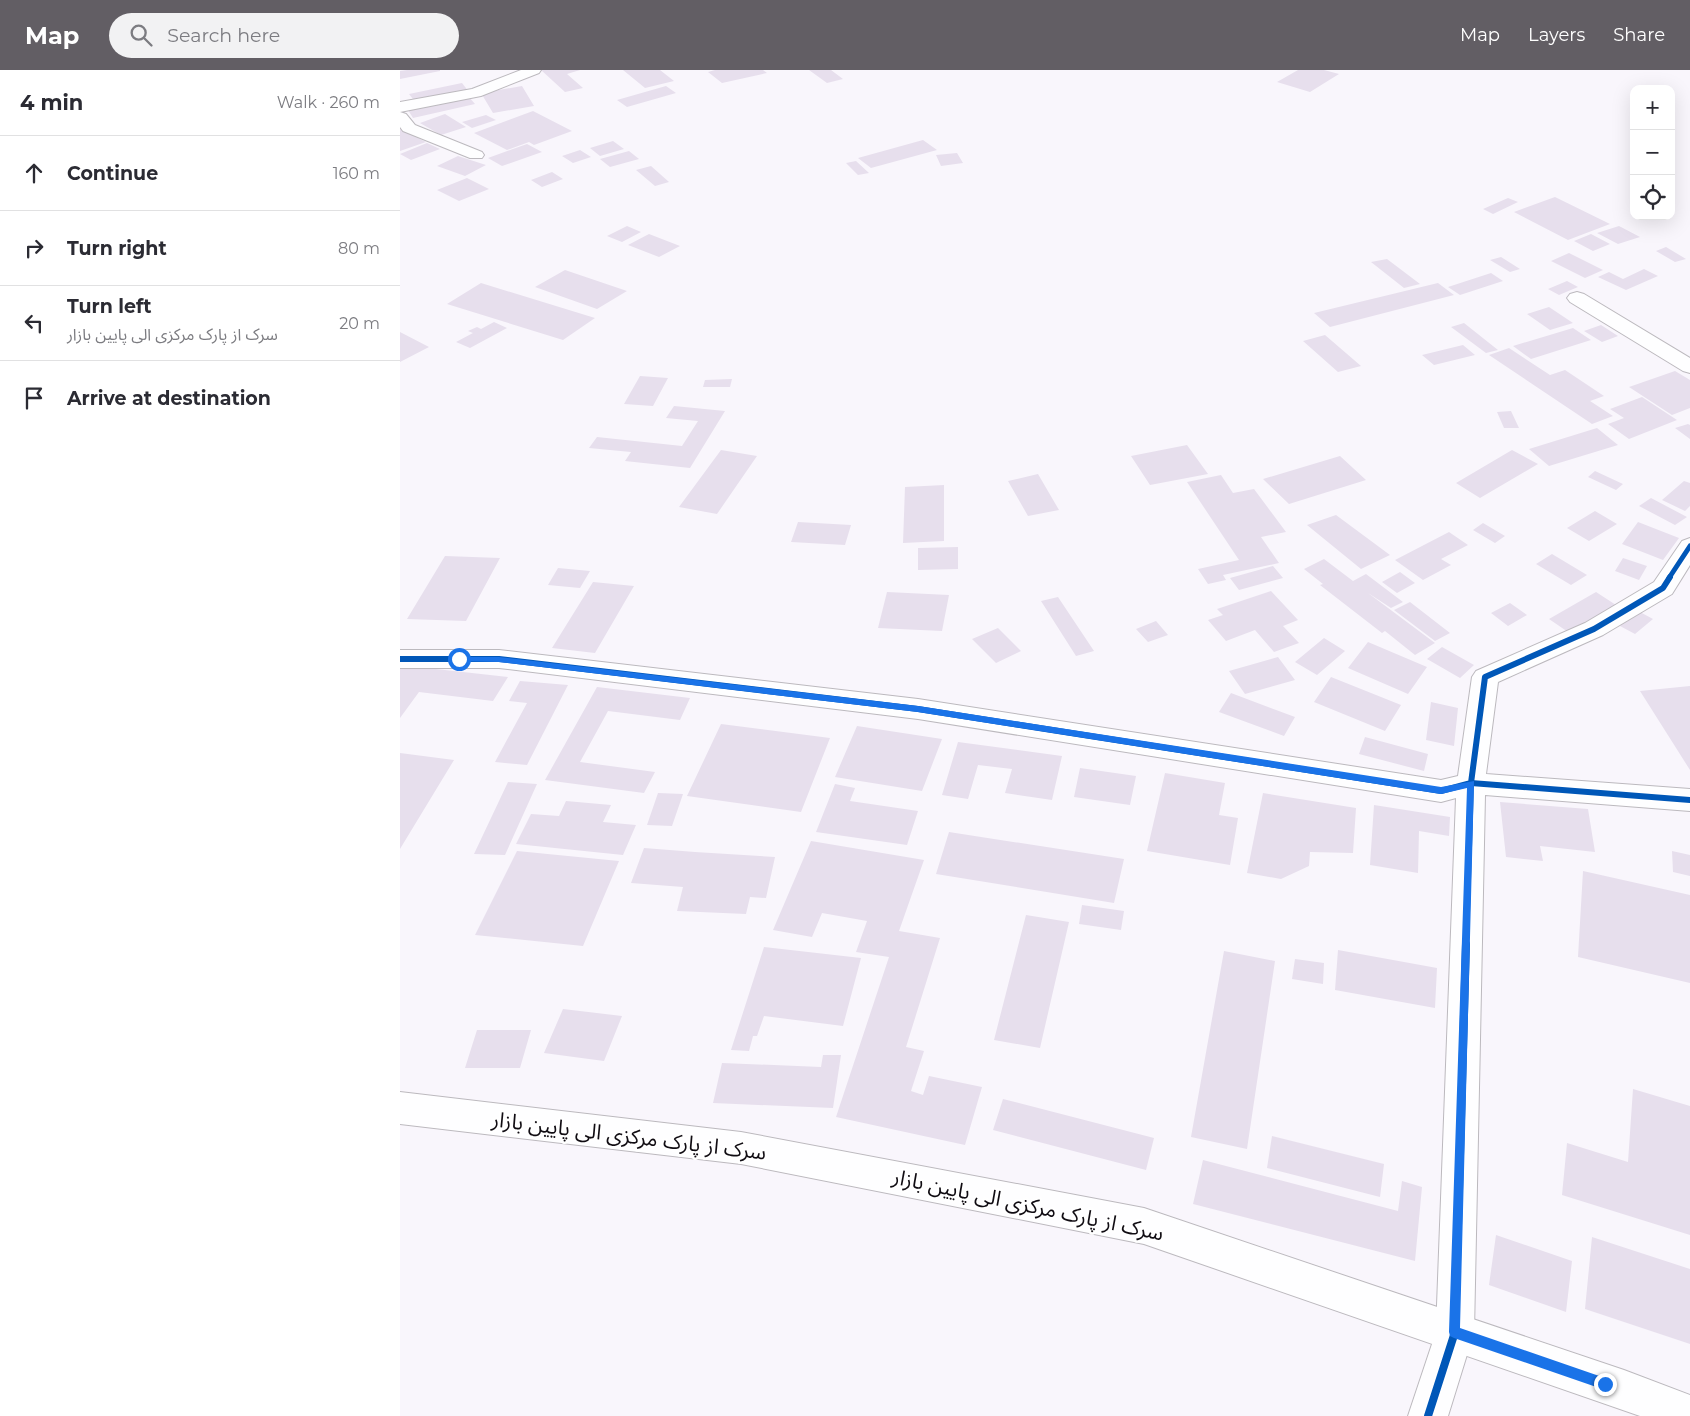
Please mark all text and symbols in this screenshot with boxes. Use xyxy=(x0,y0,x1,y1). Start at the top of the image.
search box xyxy=(109,13,459,58)
text: Map xyxy=(25,21,79,50)
icon: search xyxy=(127,21,155,49)
text: Search here xyxy=(167,24,280,47)
text: Map xyxy=(1460,24,1500,46)
text: Layers xyxy=(1528,24,1585,46)
text: Share xyxy=(1613,24,1665,46)
map controls xyxy=(1630,85,1675,220)
button: + xyxy=(1630,85,1675,130)
text: 4 min xyxy=(20,90,83,115)
text: Walk · 260 m xyxy=(277,93,380,112)
button: − xyxy=(1630,130,1675,175)
icon: ahead xyxy=(20,159,48,187)
text: Continue xyxy=(67,162,158,185)
text: 160 m xyxy=(333,164,380,183)
button: locate xyxy=(1630,175,1675,220)
icon: right xyxy=(20,234,48,262)
text: Turn right xyxy=(67,237,167,260)
text: 80 m xyxy=(338,239,380,258)
text: Turn left xyxy=(67,295,152,318)
icon: left xyxy=(20,309,48,337)
text: 20 m xyxy=(339,314,380,333)
text: سرک از پارک مرکزی الی پایین بازار xyxy=(67,325,278,344)
icon: arrive xyxy=(20,384,48,412)
text: Arrive at destination xyxy=(67,387,271,410)
route start xyxy=(448,648,471,671)
street label: سرک از پارک مرکزی الی پایین بازار xyxy=(489,1106,768,1166)
street label: سرک از پارک مرکزی الی پایین بازار xyxy=(889,1163,1166,1247)
route end xyxy=(1594,1373,1617,1396)

